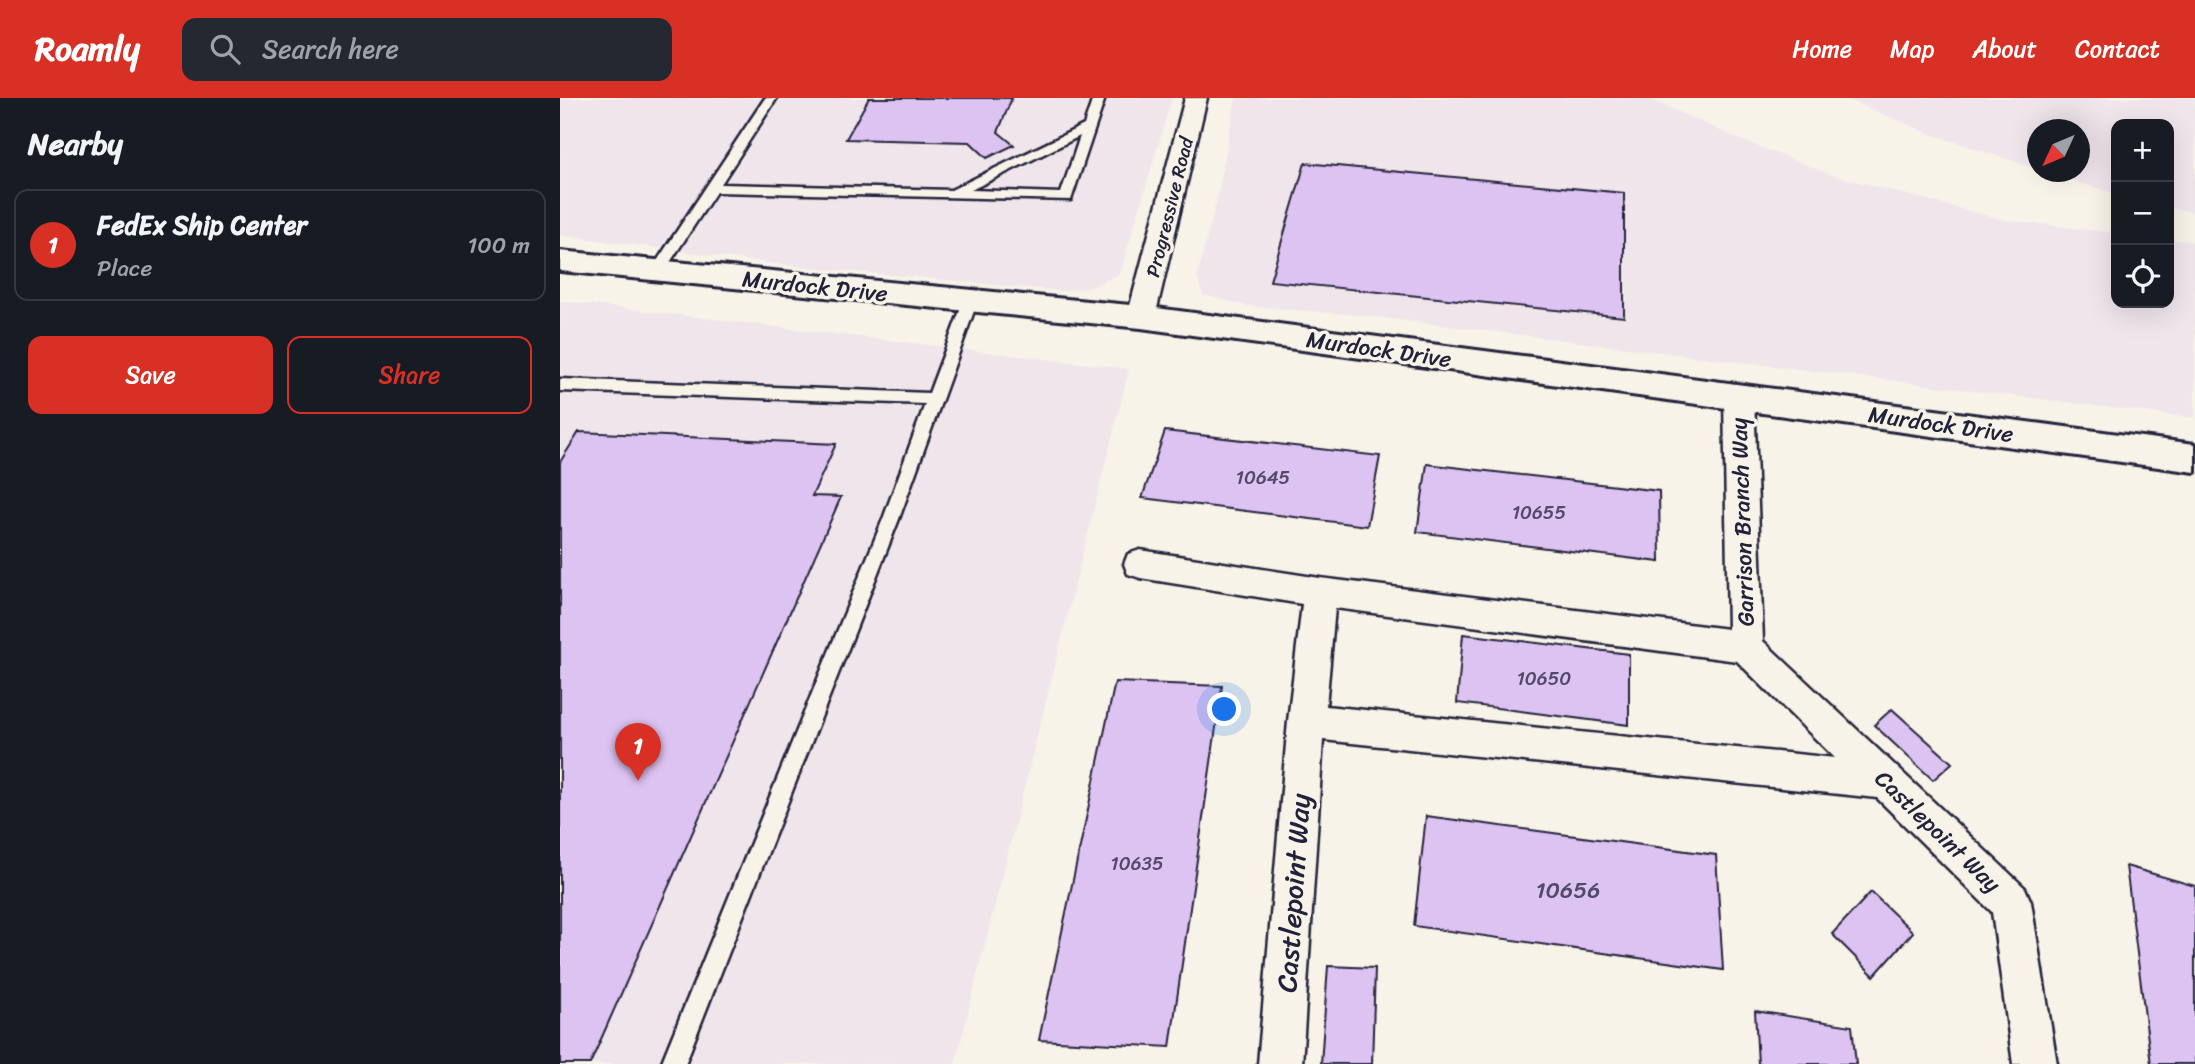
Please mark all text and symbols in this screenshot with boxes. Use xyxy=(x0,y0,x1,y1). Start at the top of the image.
search box xyxy=(182,18,672,81)
text: Roamly xyxy=(35,20,140,78)
text: Search here xyxy=(262,26,399,72)
text: Home xyxy=(1792,28,1852,70)
text: Map xyxy=(1890,28,1934,70)
text: About xyxy=(1972,28,2037,70)
text: Contact xyxy=(2075,28,2160,70)
icon: search xyxy=(206,30,244,68)
text: Nearby xyxy=(28,117,123,171)
north arrow xyxy=(2027,119,2090,182)
map controls xyxy=(2111,119,2174,308)
button: + xyxy=(2111,119,2174,182)
street label: Progressive Road xyxy=(1136,132,1203,281)
button: − xyxy=(2111,182,2174,245)
text: FedEx Ship Center xyxy=(97,202,307,248)
text: 1 xyxy=(48,225,58,266)
text: 100 m xyxy=(467,225,530,266)
button: locate xyxy=(2111,245,2174,308)
text: Place xyxy=(97,248,152,289)
street label: Murdock Drive xyxy=(740,258,890,315)
street label: Murdock Drive xyxy=(1304,319,1454,380)
button: Save xyxy=(28,336,273,414)
button: Share xyxy=(287,336,532,414)
street label: Murdock Drive xyxy=(1866,394,2016,455)
street label: Garrison Branch Way xyxy=(1718,417,1767,627)
house number: 10645 xyxy=(1236,461,1291,494)
house number: 10655 xyxy=(1512,496,1566,529)
house number: 10650 xyxy=(1517,662,1571,695)
your location xyxy=(1207,692,1241,726)
pin: 1 xyxy=(615,723,661,781)
street label: Castlepoint Way xyxy=(1865,760,2011,903)
street label: Castlepoint Way xyxy=(1262,791,1325,994)
house number: 10635 xyxy=(1111,847,1164,880)
house number: 10656 xyxy=(1536,870,1600,911)

